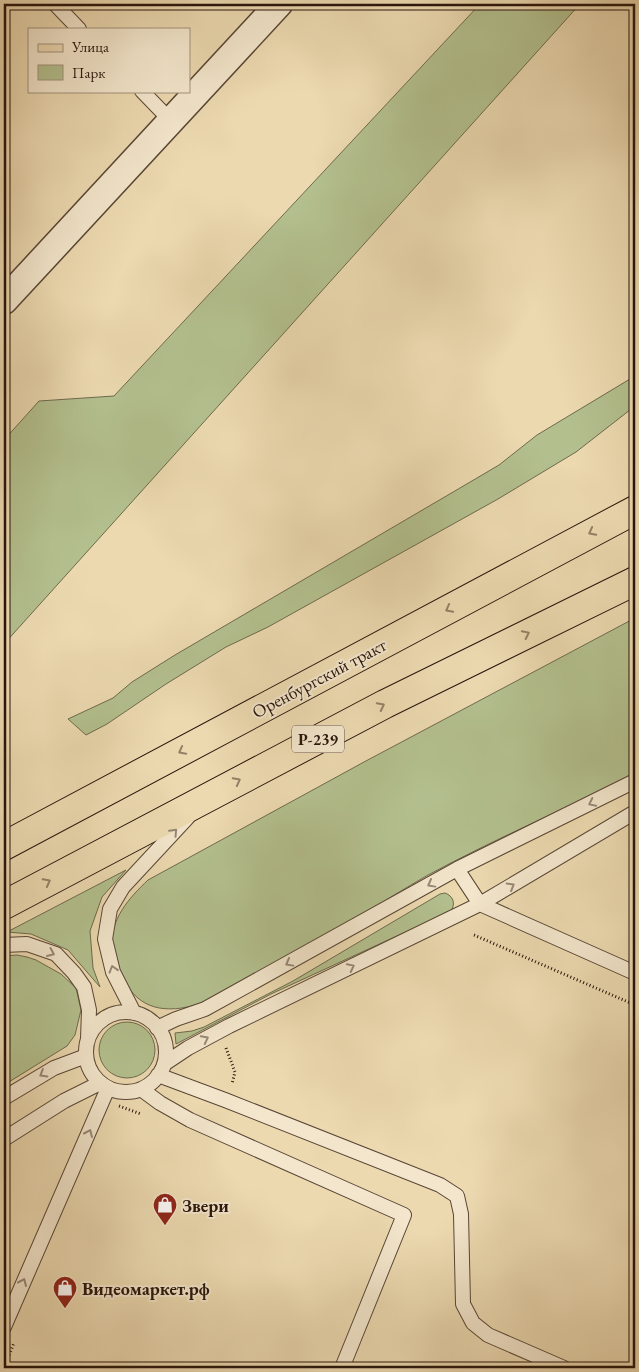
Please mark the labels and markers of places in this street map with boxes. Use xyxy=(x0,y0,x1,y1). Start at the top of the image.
shop icon: Звери xyxy=(152,1192,178,1226)
place label: Звери xyxy=(182,1194,229,1217)
shop icon: Видеомаркет.рф xyxy=(52,1275,78,1309)
place label: Видеомаркет.рф xyxy=(82,1277,210,1300)

